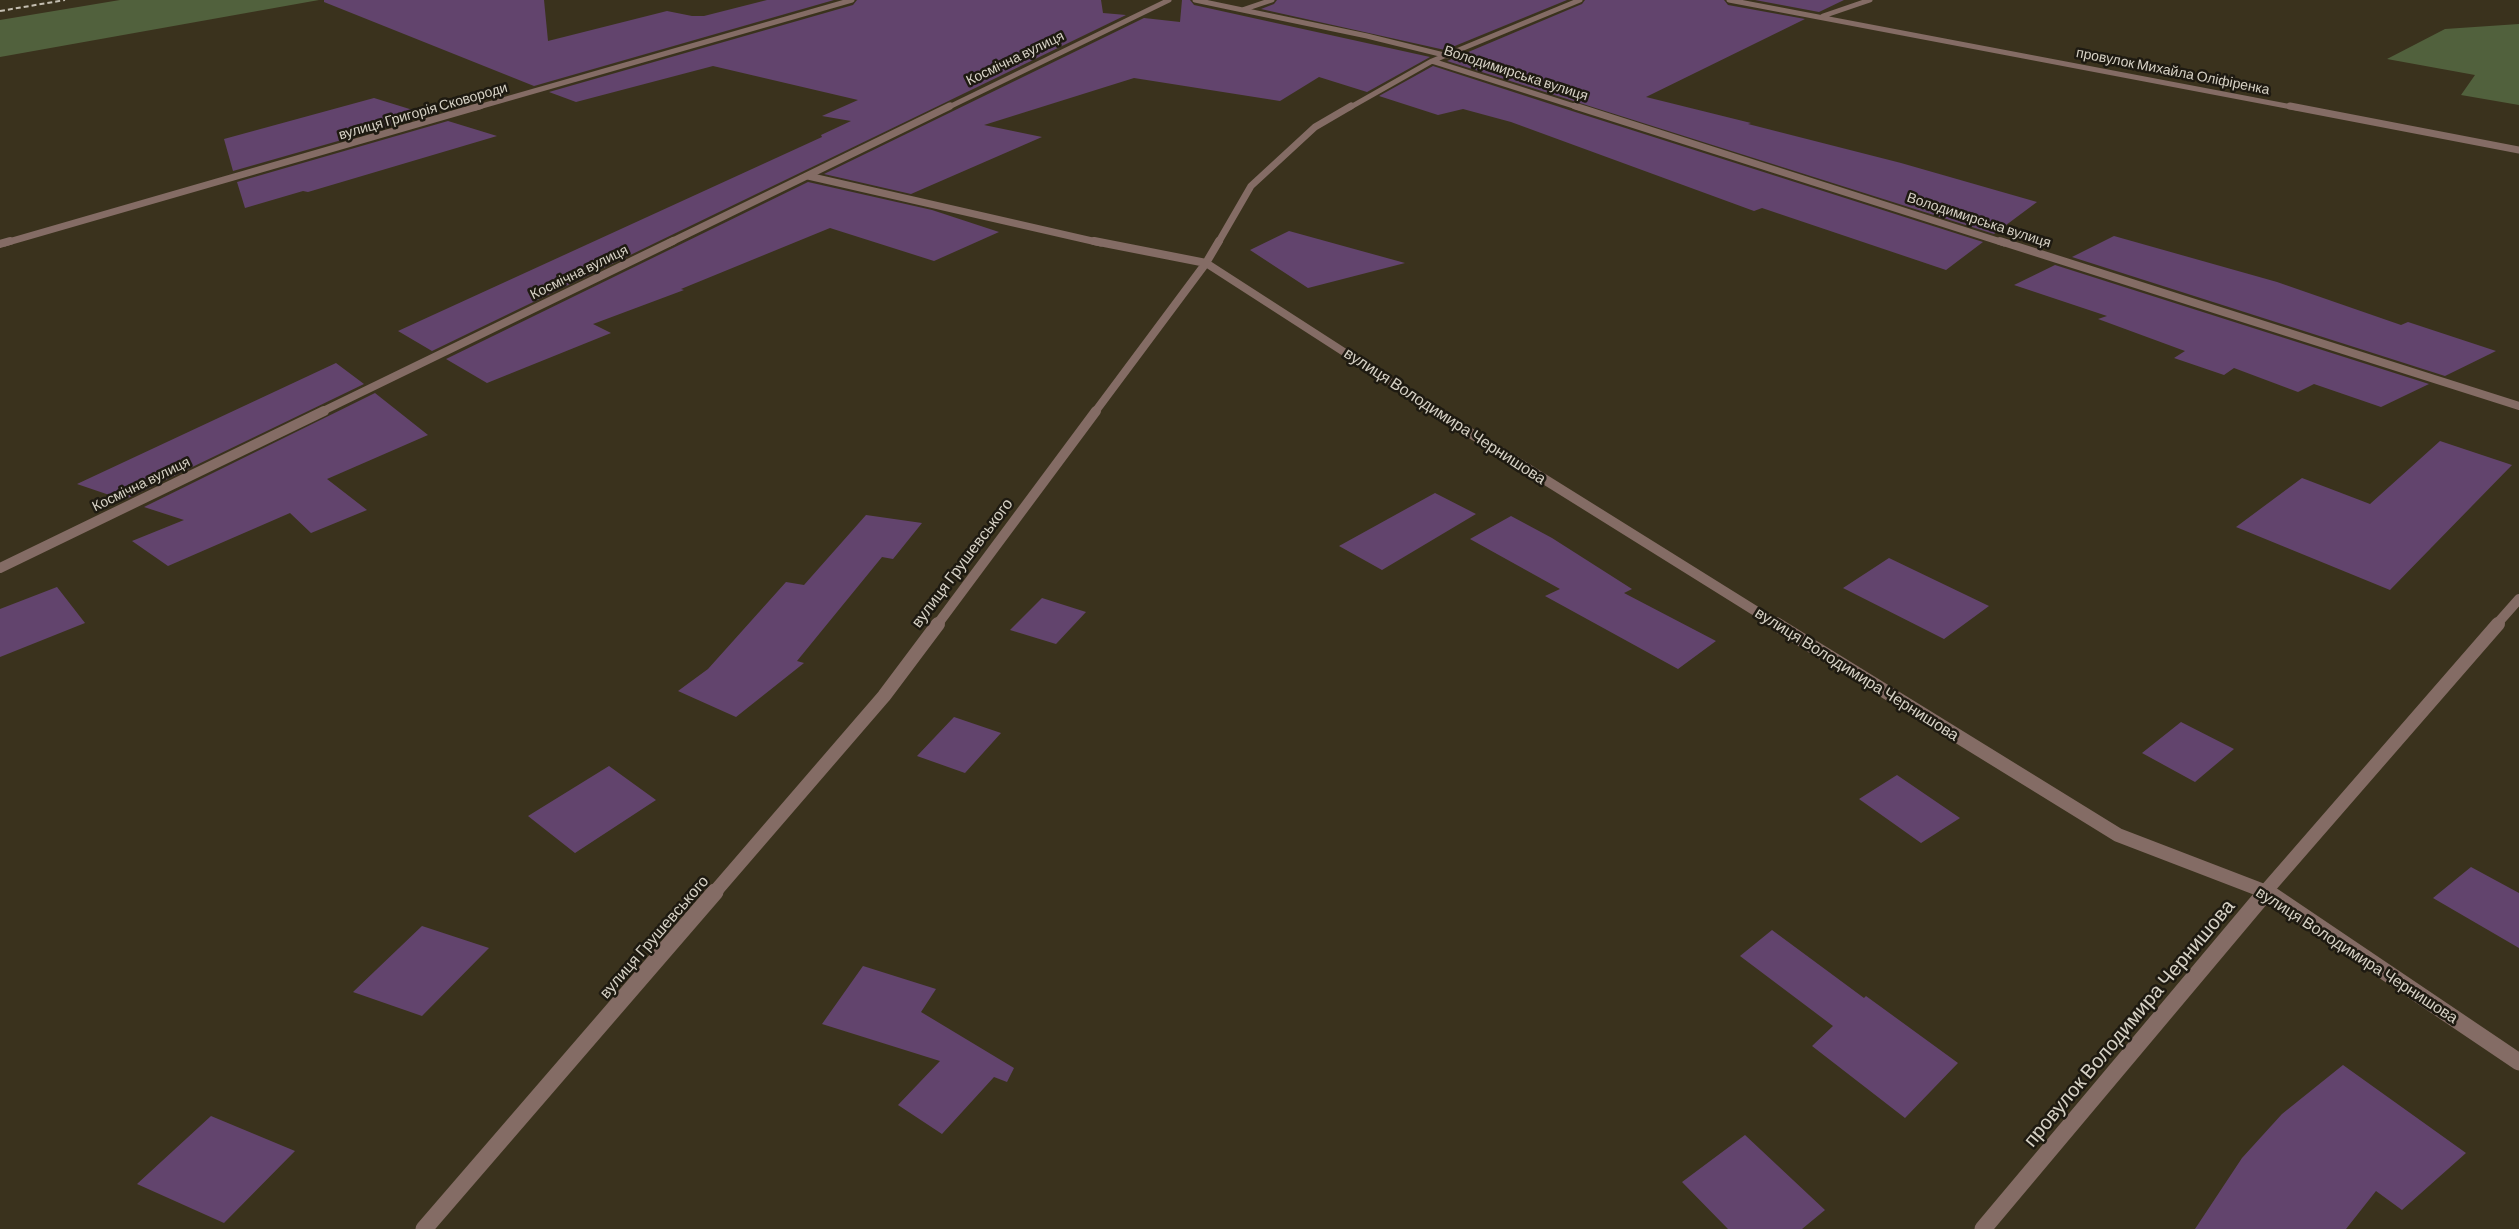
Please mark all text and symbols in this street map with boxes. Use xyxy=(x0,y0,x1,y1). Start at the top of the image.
street label: Космічна вулиця xyxy=(963,27,1067,89)
street label: Володимирська вулиця xyxy=(1442,42,1590,104)
street label: провулок Михайла Оліфіренка xyxy=(2075,44,2271,98)
street label: вулиця Григорія Сковороди xyxy=(337,79,509,143)
street label: Володимирська вулиця xyxy=(1905,189,2053,251)
street label: Космічна вулиця xyxy=(527,241,631,303)
street label: вулиця Володимира Чернишова xyxy=(1340,343,1550,489)
street label: Космічна вулиця xyxy=(89,453,193,515)
street label: вулиця Грушевського xyxy=(907,495,1017,631)
street label: вулиця Володимира Чернишова xyxy=(1752,603,1962,745)
street label: вулиця Грушевського xyxy=(595,872,713,1002)
street label: вулиця Володимира Чернишова xyxy=(2252,882,2462,1028)
street label: провулок Володимира Чернишова xyxy=(2018,894,2240,1152)

